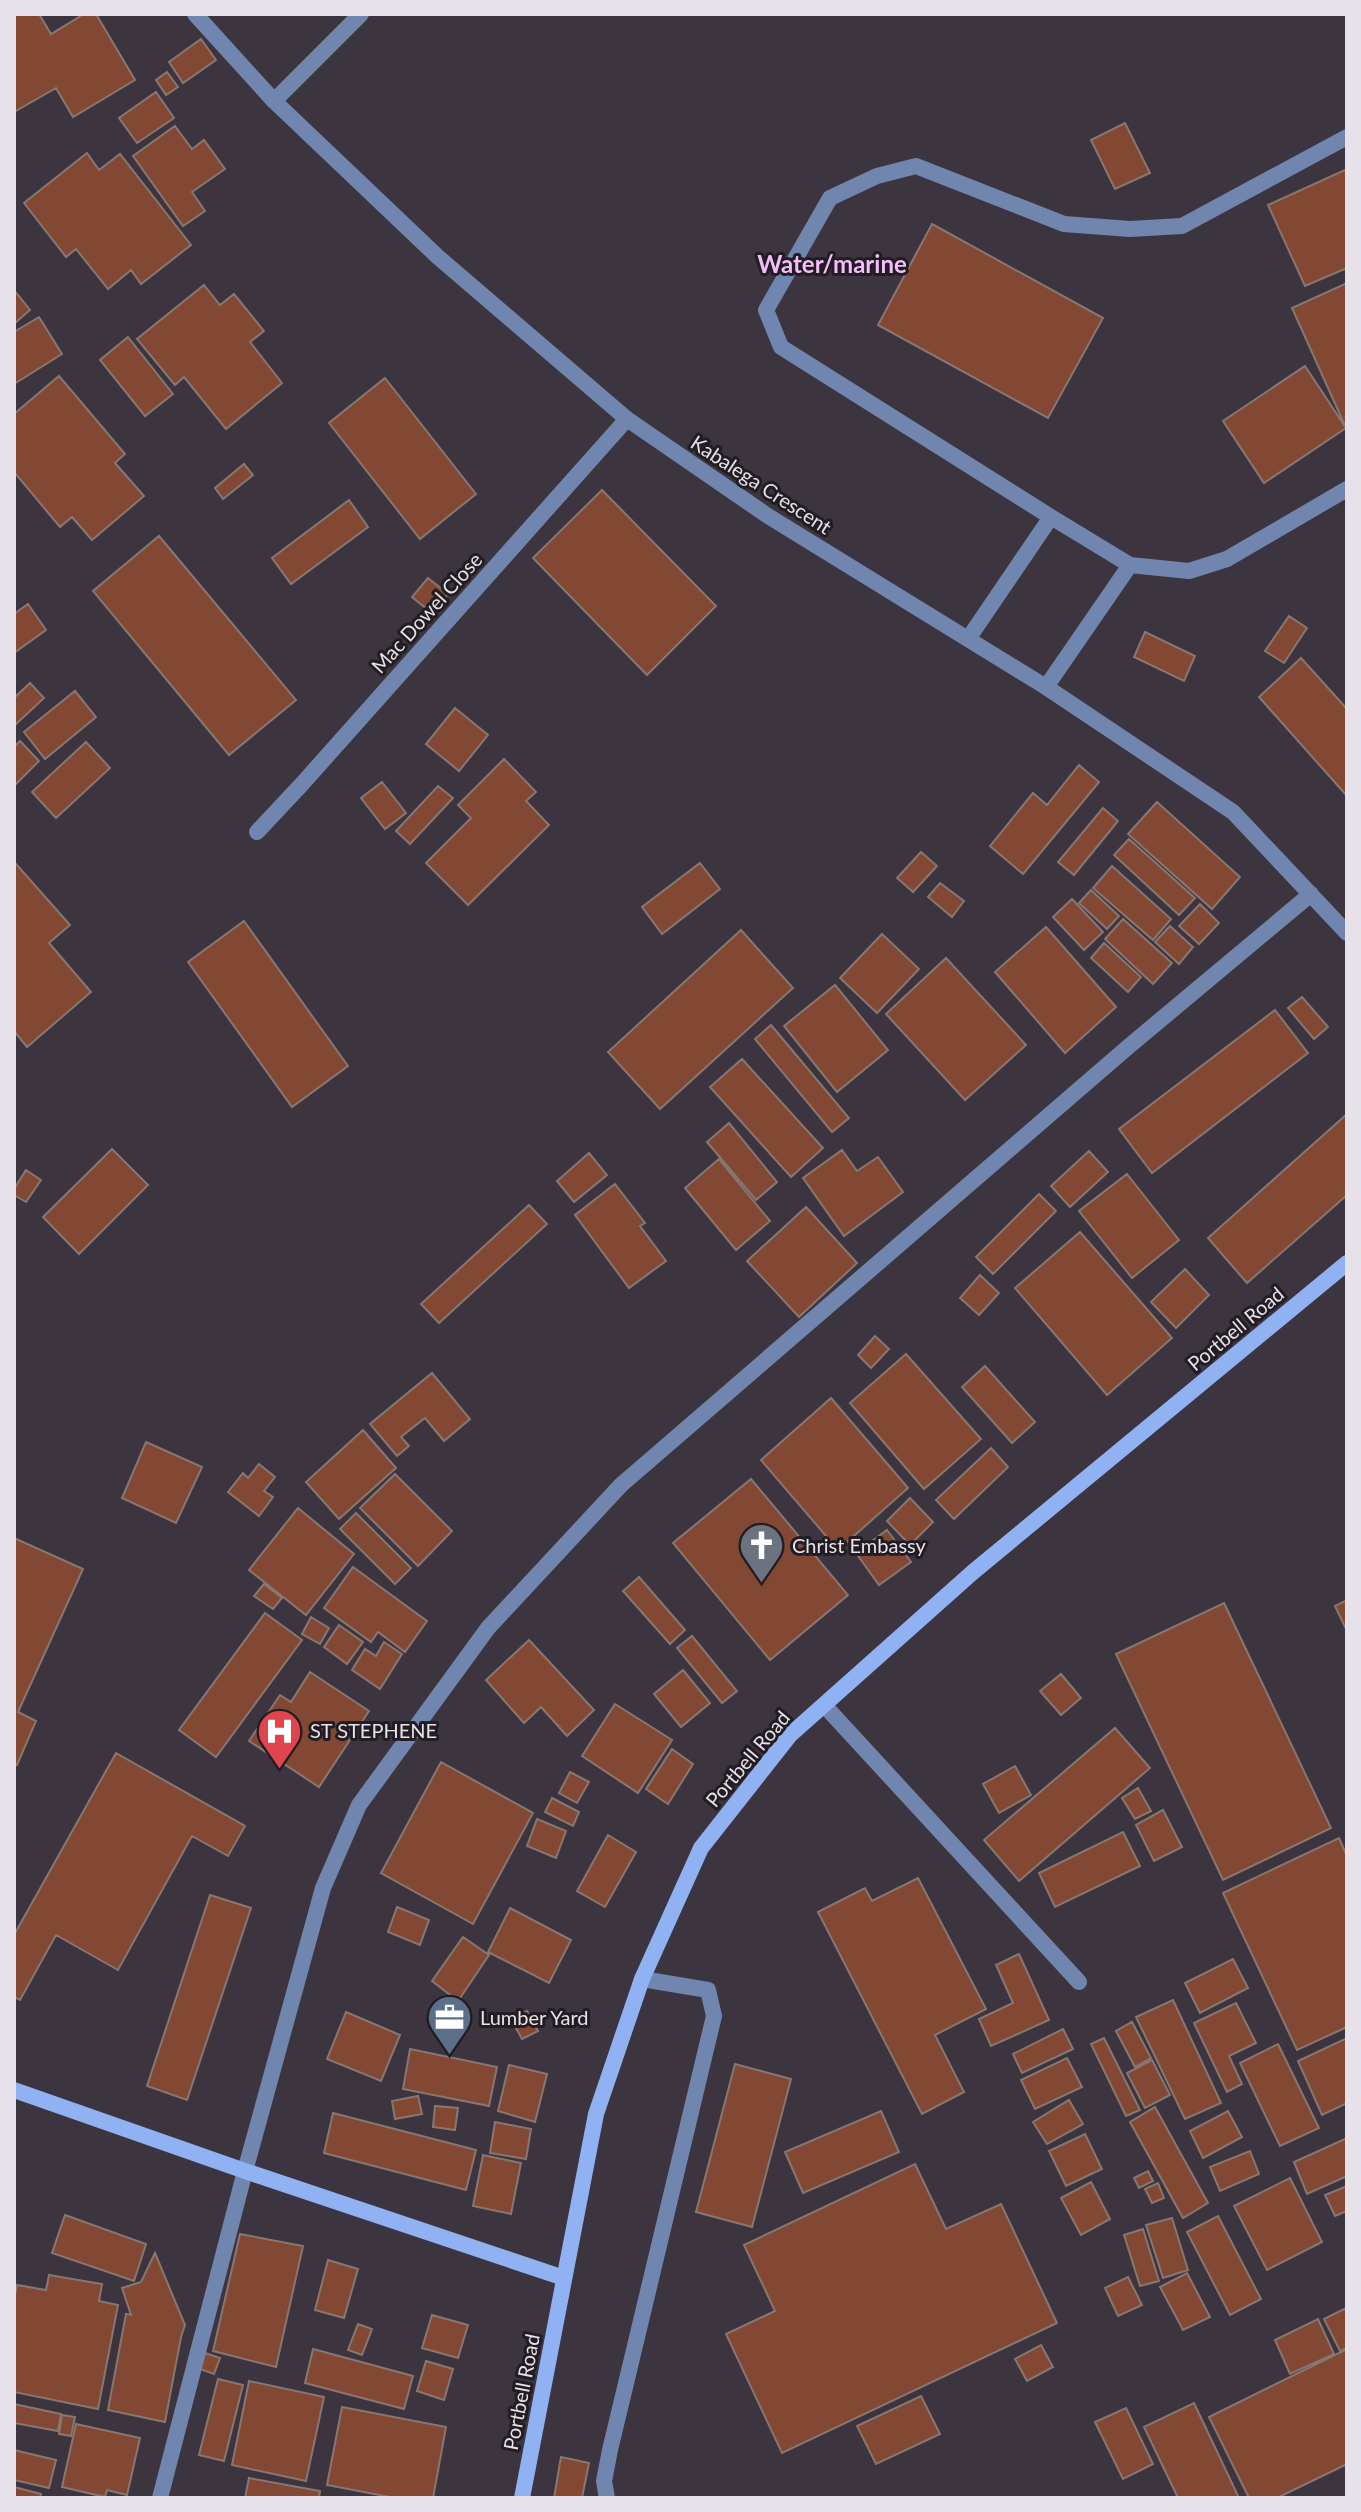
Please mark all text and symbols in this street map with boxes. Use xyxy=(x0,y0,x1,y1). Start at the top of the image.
district label: Water/marine xyxy=(757,249,907,278)
street label: Kabalega Crescent xyxy=(687,430,836,538)
street label: Mac Dowel Close xyxy=(366,547,487,677)
street label: Portbell Road xyxy=(1182,1281,1288,1375)
church icon: Christ Embassy xyxy=(737,1522,785,1585)
place label: Christ Embassy xyxy=(792,1533,927,1557)
street label: Portbell Road xyxy=(700,1705,794,1811)
hospital icon: ST STEPHENE xyxy=(255,1707,303,1770)
place label: ST STEPHENE xyxy=(310,1718,437,1742)
office icon: Lumber Yard xyxy=(425,1994,473,2057)
place label: Lumber Yard xyxy=(480,2005,589,2029)
street label: Portbell Road xyxy=(498,2332,544,2452)

